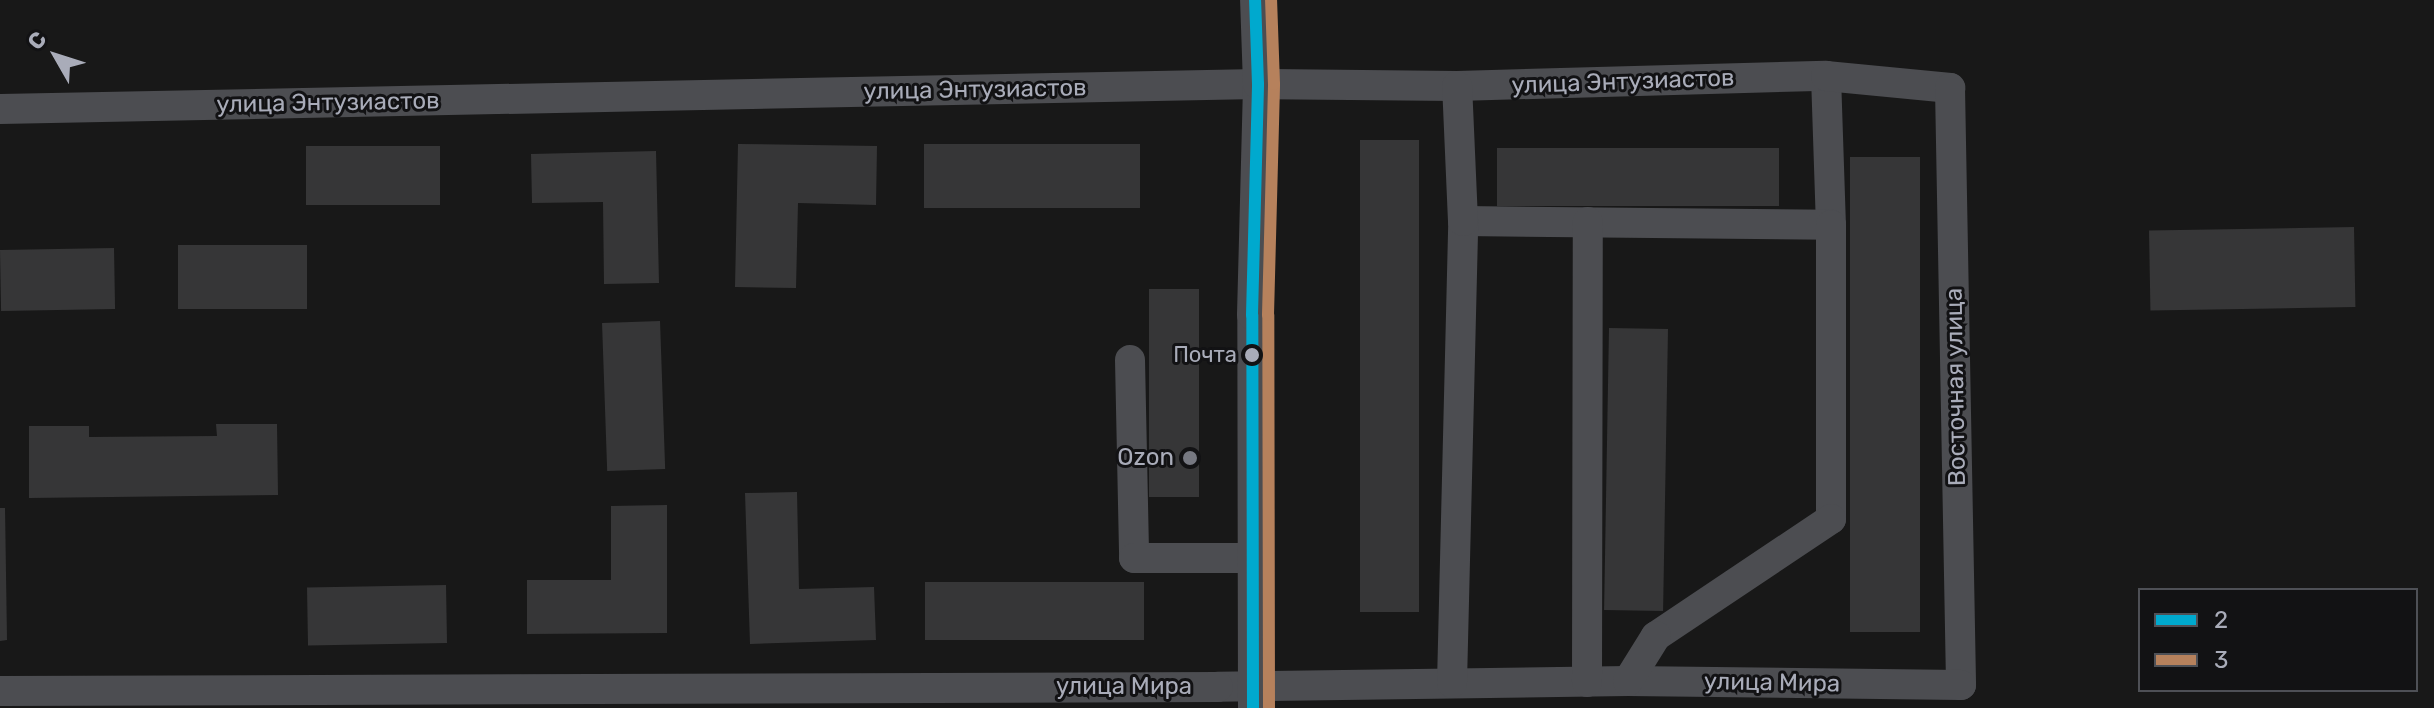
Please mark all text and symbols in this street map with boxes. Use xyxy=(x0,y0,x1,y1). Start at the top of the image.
north arrow xyxy=(16,16,96,96)
text: С xyxy=(22,26,52,55)
street label: улица Энтузиастов xyxy=(1511,64,1735,100)
street label: улица Энтузиастов xyxy=(863,74,1087,106)
street label: улица Энтузиастов xyxy=(216,87,440,119)
street label: Восточная улица xyxy=(1940,288,1972,486)
place label: Почта xyxy=(1173,342,1237,368)
marker: Почта xyxy=(1244,347,1260,363)
place label: Ozon xyxy=(1117,444,1174,472)
marker: Ozon xyxy=(1181,449,1199,467)
legend xyxy=(2138,588,2418,692)
text: 2 xyxy=(2214,606,2228,634)
text: 3 xyxy=(2214,646,2228,674)
street label: улица Мира xyxy=(1704,667,1840,699)
street label: улица Мира xyxy=(1056,673,1192,701)

